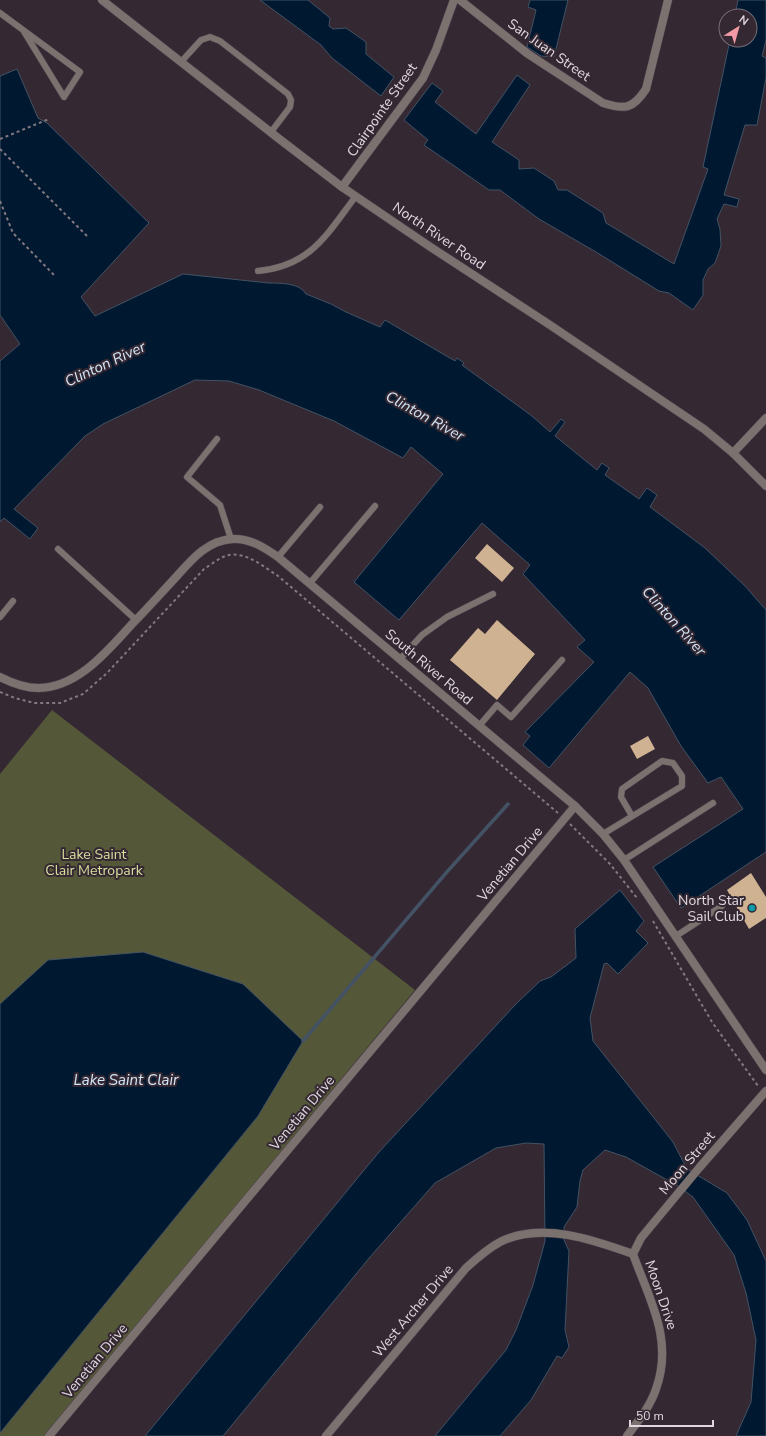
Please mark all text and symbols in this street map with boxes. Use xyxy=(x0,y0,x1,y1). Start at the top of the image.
north arrow xyxy=(718,8,758,48)
text: N xyxy=(736,12,752,29)
street label: San Juan Street xyxy=(504,14,594,86)
street label: Clairpointe Street xyxy=(343,59,422,161)
street label: North River Road xyxy=(389,198,489,274)
water label: Clinton River xyxy=(61,336,149,391)
water label: Clinton River xyxy=(382,386,468,446)
water label: Clinton River xyxy=(637,582,711,660)
street label: South River Road xyxy=(381,625,477,709)
street label: Venetian Drive xyxy=(473,823,547,906)
park label: Lake Saint Clair Metropark xyxy=(45,845,144,880)
place label: North Star Sail Club xyxy=(678,891,744,926)
marker: North Star Sail Club xyxy=(747,903,757,913)
water label: Lake Saint Clair xyxy=(74,1070,179,1090)
street label: Venetian Drive xyxy=(265,1072,339,1155)
street label: Moon Street xyxy=(655,1127,719,1199)
street label: Moon Drive xyxy=(640,1258,682,1332)
street label: West Archer Drive xyxy=(368,1260,458,1362)
street label: Venetian Drive xyxy=(58,1320,132,1403)
scale bar xyxy=(630,1402,713,1428)
text: 50 m xyxy=(636,1408,664,1424)

